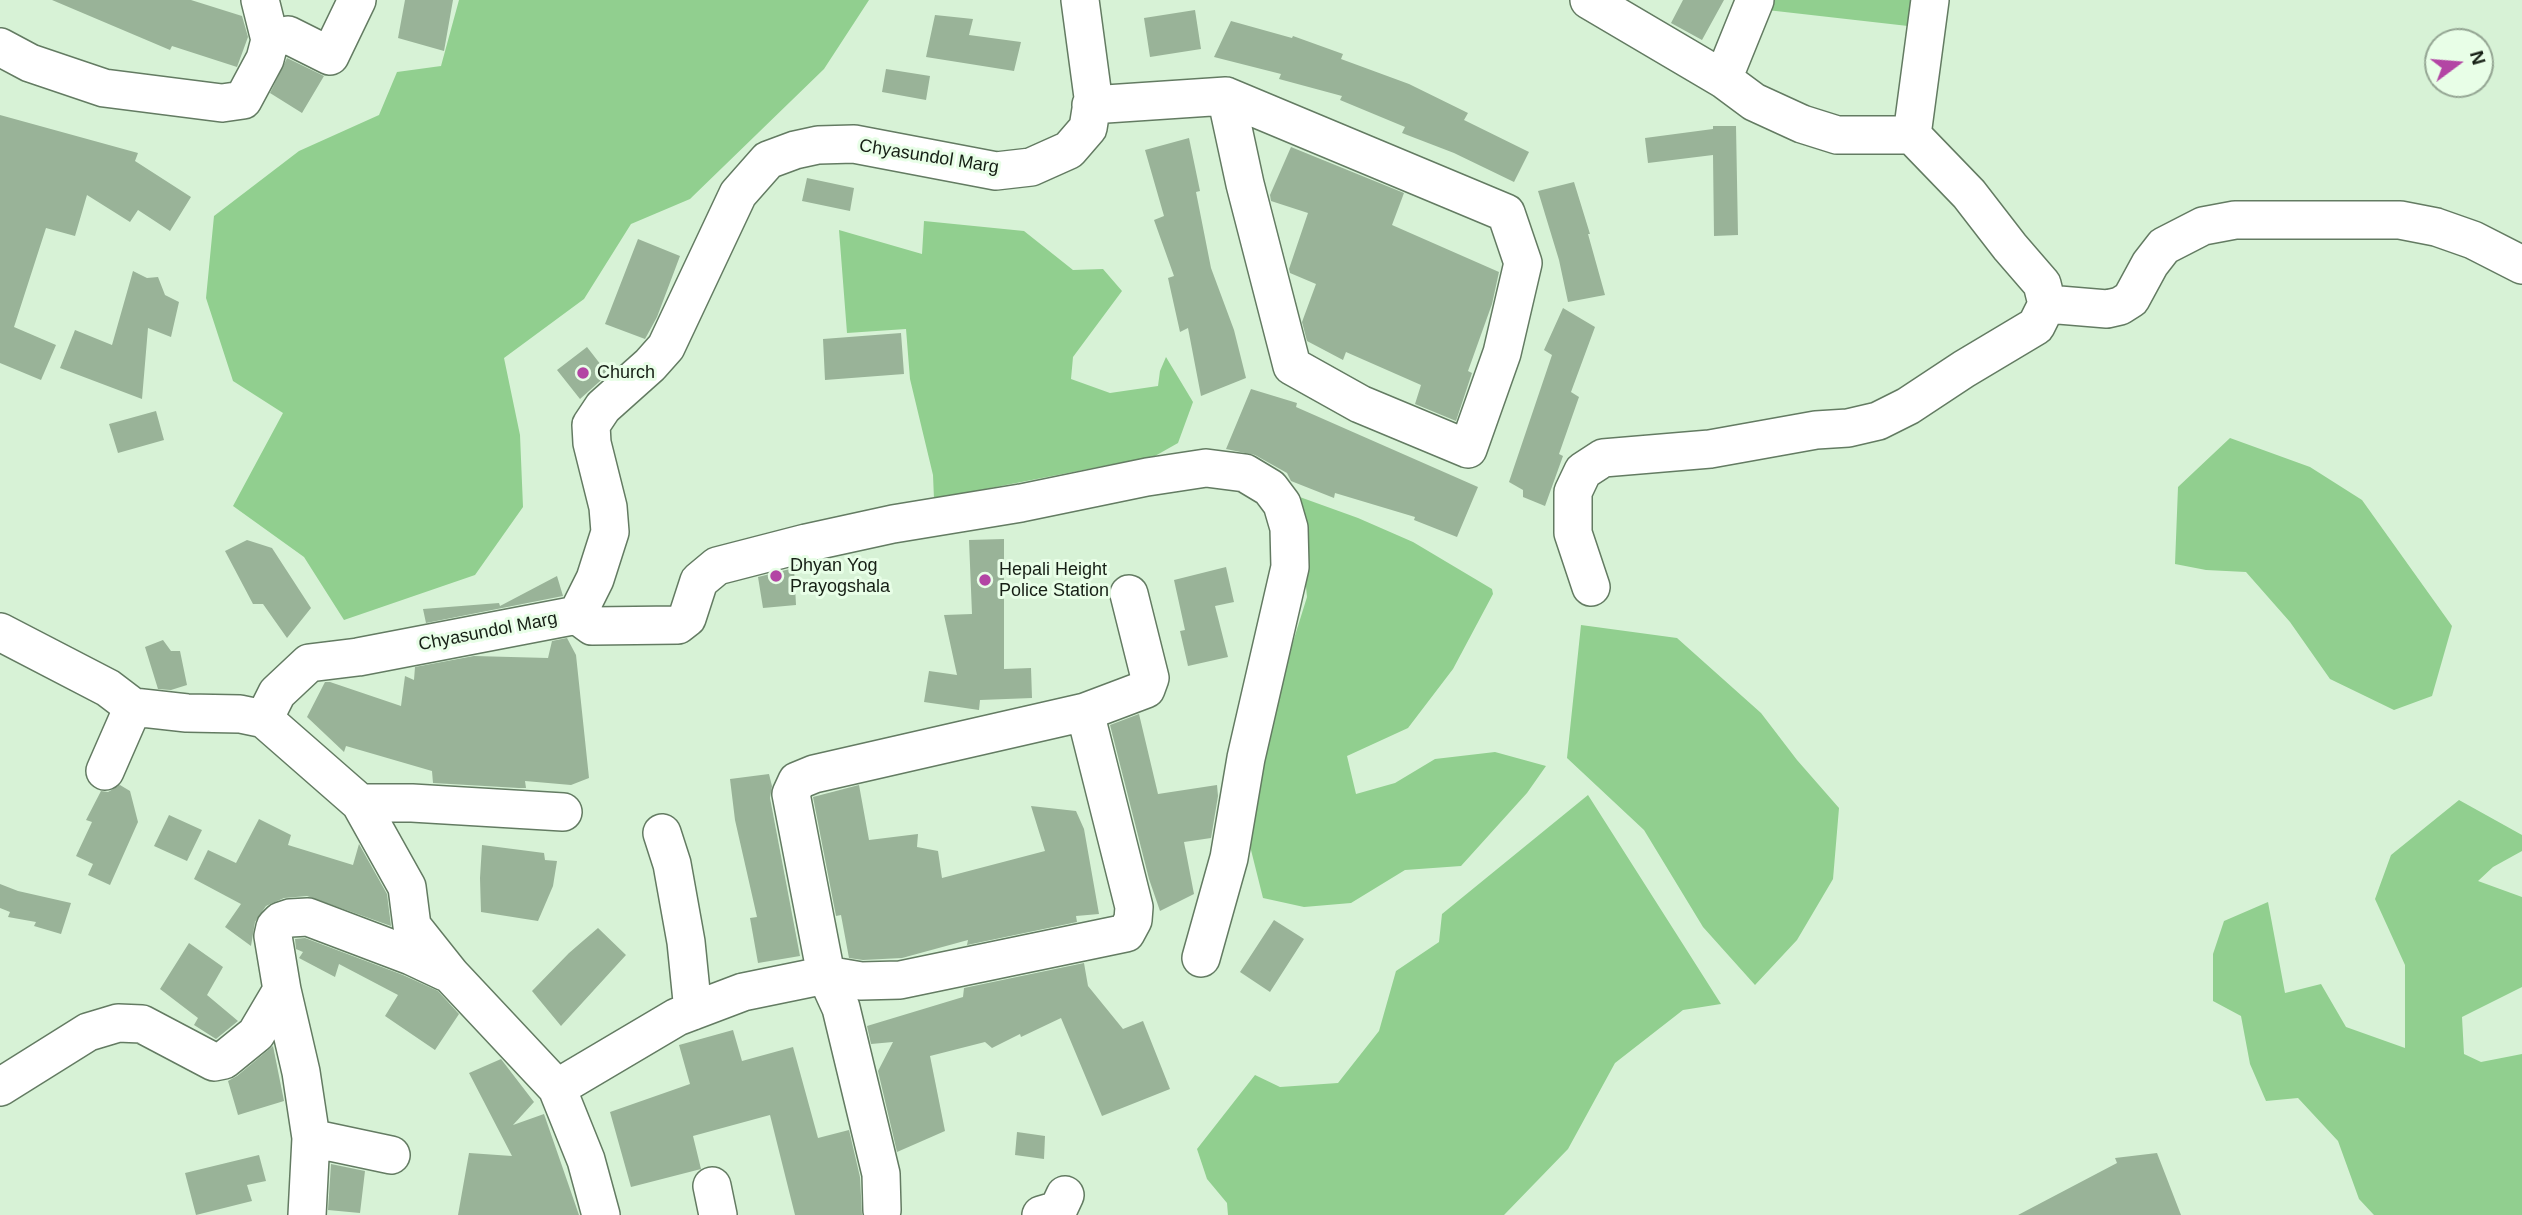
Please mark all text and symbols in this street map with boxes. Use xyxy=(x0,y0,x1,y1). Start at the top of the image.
north arrow xyxy=(2424,28,2494,98)
text: N xyxy=(2466,48,2490,67)
street label: Chyasundol Marg xyxy=(858,135,1000,179)
place label: Church xyxy=(597,362,655,384)
marker: Church xyxy=(575,365,591,381)
place label: Dhyan Yog Prayogshala xyxy=(790,555,890,598)
place label: Hepali Height Police Station xyxy=(999,559,1109,602)
marker: Dhyan Yog Prayogshala xyxy=(768,568,784,584)
marker: Hepali Height Police Station xyxy=(977,572,993,588)
street label: Chyasundol Marg xyxy=(417,608,559,656)

